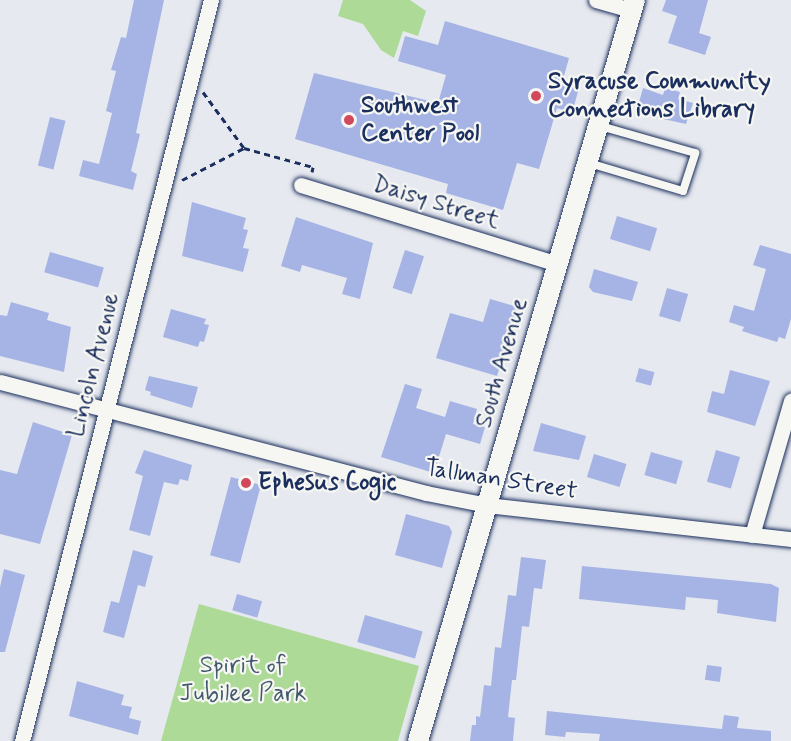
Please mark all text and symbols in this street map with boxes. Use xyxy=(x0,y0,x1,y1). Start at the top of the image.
place label: Syracuse Community Connections Library xyxy=(548,68,767,124)
marker: Syracuse Community Connections Library xyxy=(529,89,543,103)
place label: Southwest Center Pool xyxy=(361,92,479,148)
marker: Southwest Center Pool xyxy=(342,113,356,127)
street label: Daisy Street xyxy=(369,170,503,236)
street label: Lincoln Avenue xyxy=(61,287,127,443)
street label: South Avenue xyxy=(470,295,534,431)
street label: Tallman Street xyxy=(423,454,579,506)
place label: Ephesus Cogic xyxy=(258,469,399,497)
marker: Ephesus Cogic xyxy=(239,476,253,490)
park label: Spirit of Jubilee Park xyxy=(180,652,306,708)

